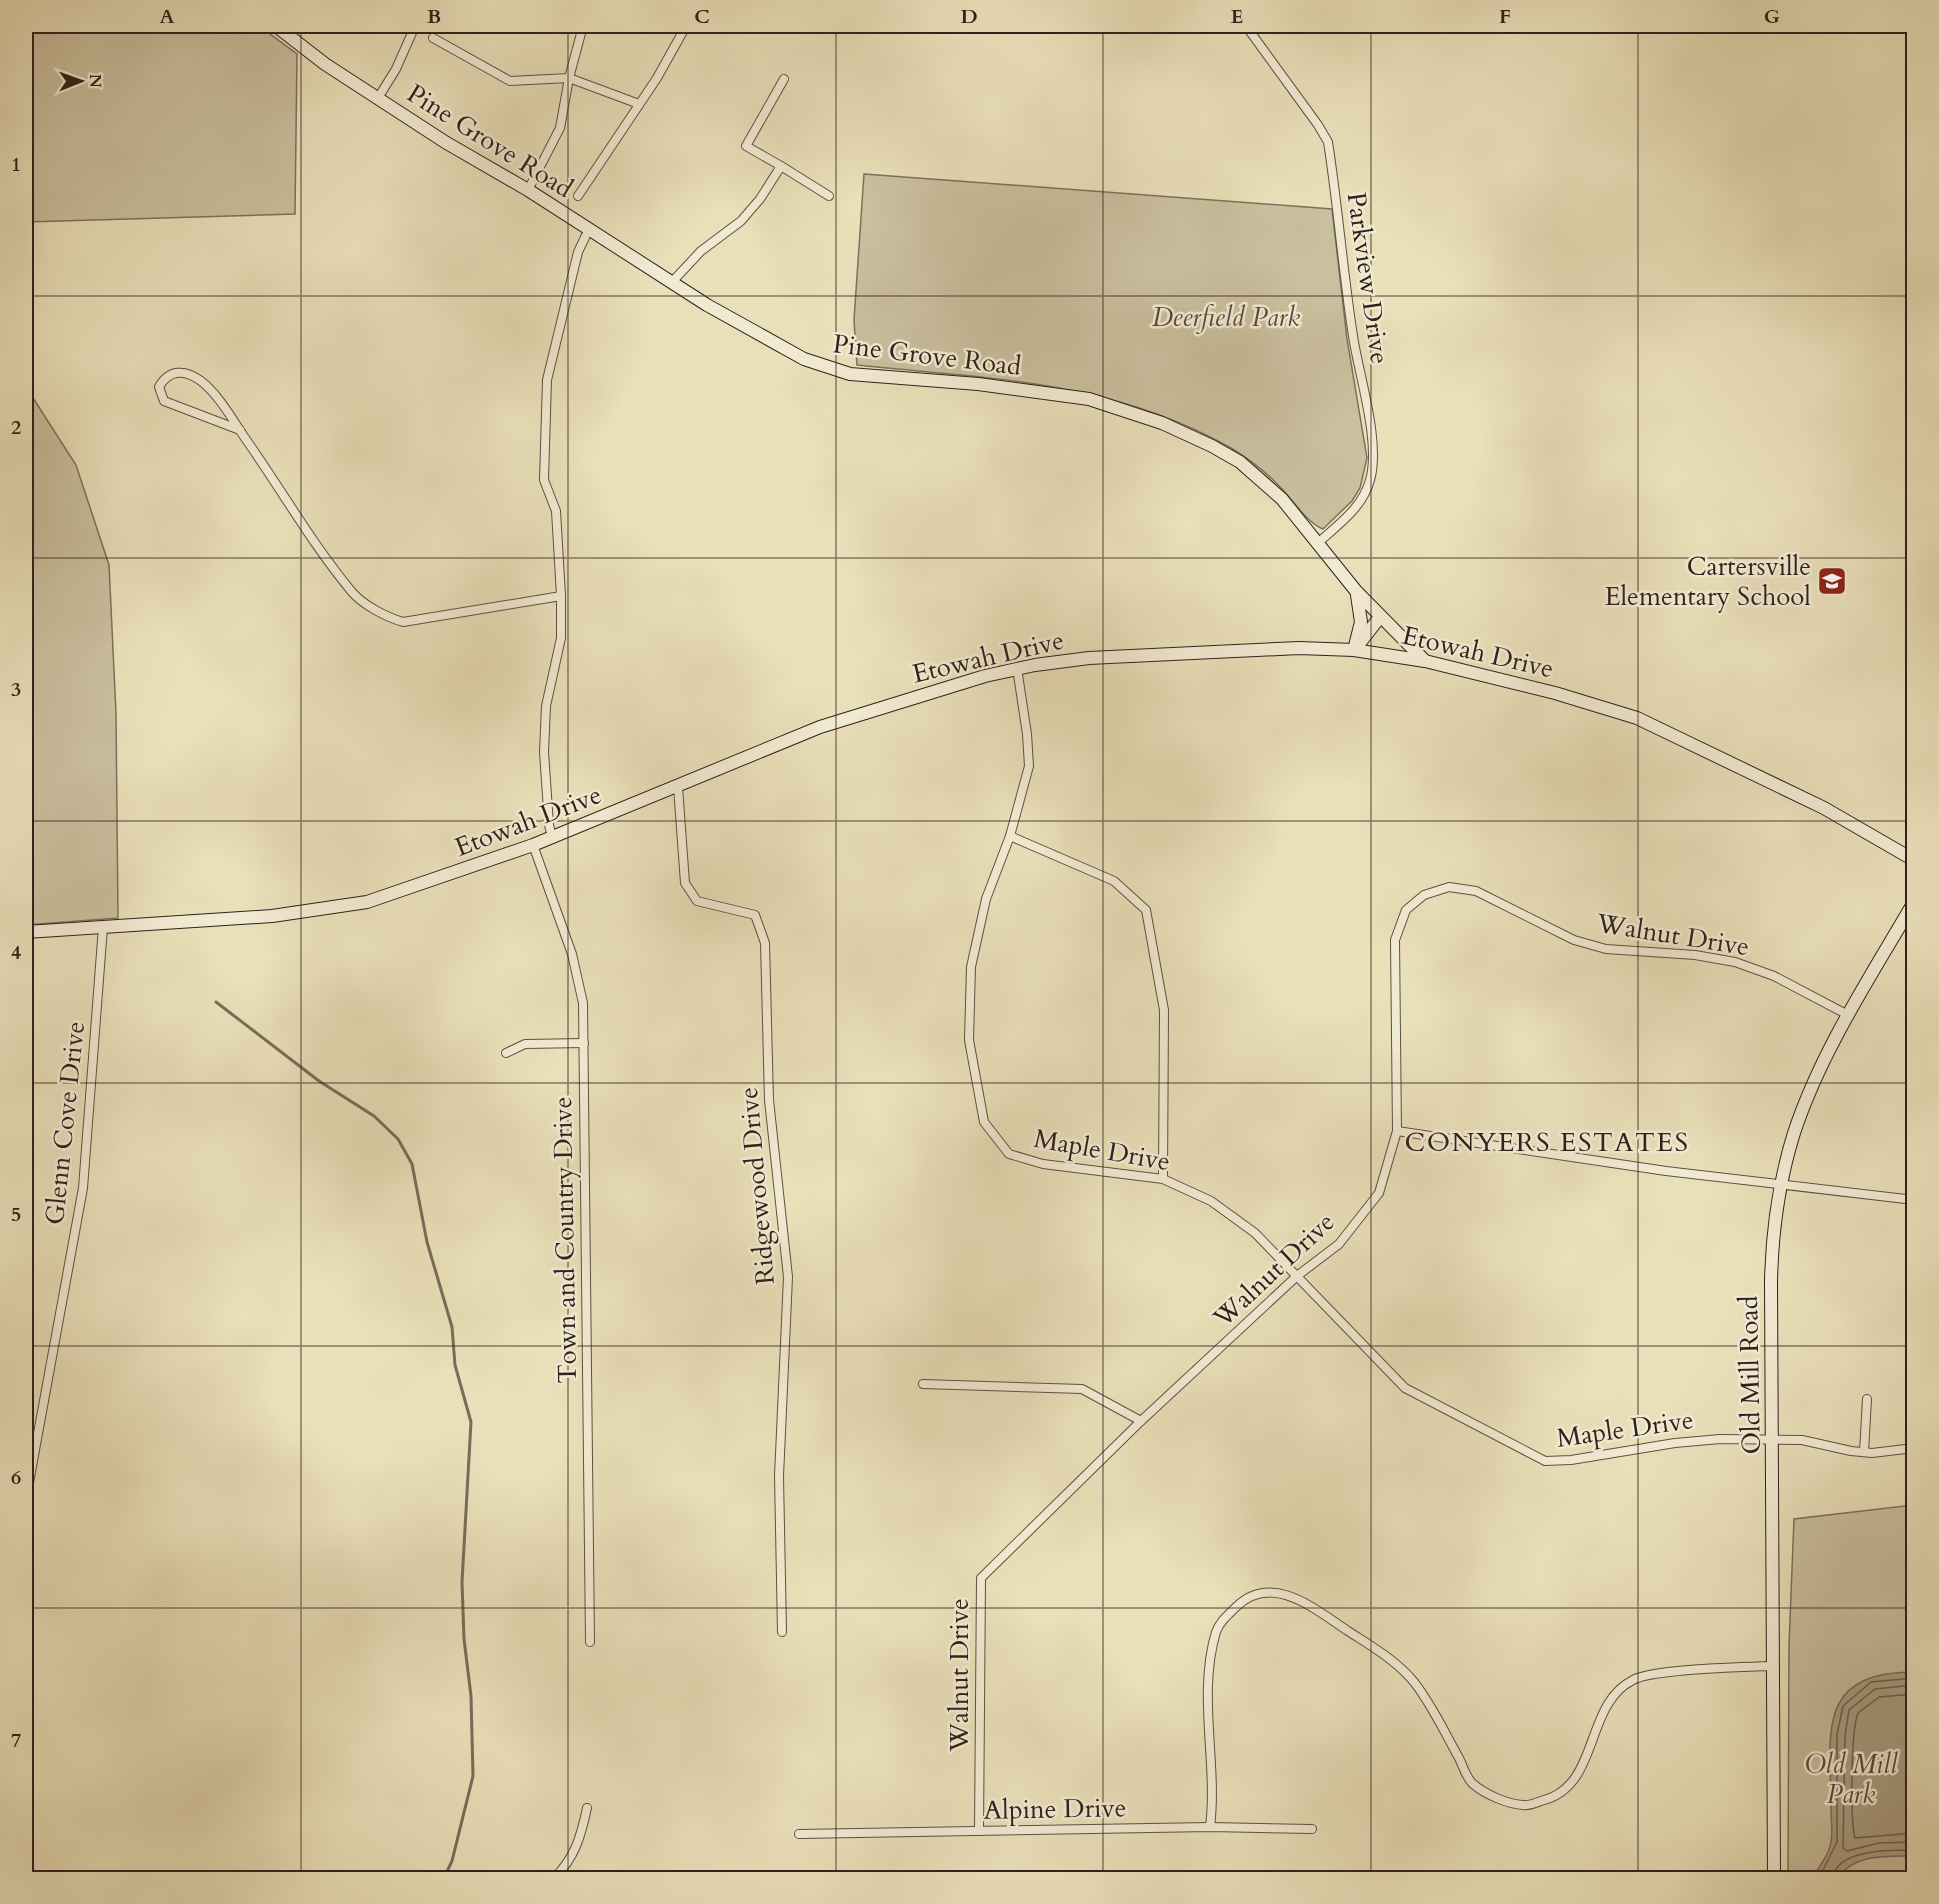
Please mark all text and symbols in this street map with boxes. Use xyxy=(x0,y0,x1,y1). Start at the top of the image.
text: A xyxy=(159,3,175,30)
text: B xyxy=(427,3,441,30)
text: C xyxy=(694,3,710,30)
text: D xyxy=(960,3,978,30)
text: E xyxy=(1231,3,1243,30)
text: F xyxy=(1499,3,1511,30)
text: G xyxy=(1764,3,1780,30)
north arrow xyxy=(51,51,111,111)
text: N xyxy=(84,74,106,88)
street label: Pine Grove Road xyxy=(400,76,580,206)
text: 1 xyxy=(11,151,21,178)
street label: Parkview Drive xyxy=(1339,190,1397,366)
park label: Deerfield Park xyxy=(1152,300,1300,335)
street label: Pine Grove Road xyxy=(831,326,1023,384)
text: 2 xyxy=(11,414,21,441)
place label: Cartersville Elementary School xyxy=(1604,549,1811,614)
school or university icon: Cartersville Elementary School xyxy=(1816,565,1848,597)
street label: Etowah Drive xyxy=(1399,618,1557,686)
street label: Etowah Drive xyxy=(909,623,1067,691)
text: 3 xyxy=(11,676,21,703)
street label: Etowah Drive xyxy=(450,777,606,865)
street label: Walnut Drive xyxy=(1593,906,1752,964)
text: 4 xyxy=(11,939,21,966)
street label: Glenn Cove Drive xyxy=(37,1020,93,1226)
street label: Ridgewood Drive xyxy=(731,1086,783,1286)
street label: Town and Country Drive xyxy=(545,1096,585,1384)
street label: Maple Drive xyxy=(1031,1121,1173,1179)
district label: CONYERS ESTATES xyxy=(1405,1124,1690,1161)
text: 5 xyxy=(11,1201,21,1228)
street label: Walnut Drive xyxy=(1205,1205,1342,1336)
street label: Old Mill Road xyxy=(1731,1295,1769,1455)
street label: Maple Drive xyxy=(1554,1402,1696,1456)
text: 6 xyxy=(11,1464,21,1491)
street label: Walnut Drive xyxy=(942,1598,977,1753)
text: 7 xyxy=(11,1727,21,1754)
park label: Old Mill Park xyxy=(1805,1747,1898,1812)
street label: Alpine Drive xyxy=(983,1790,1127,1828)

